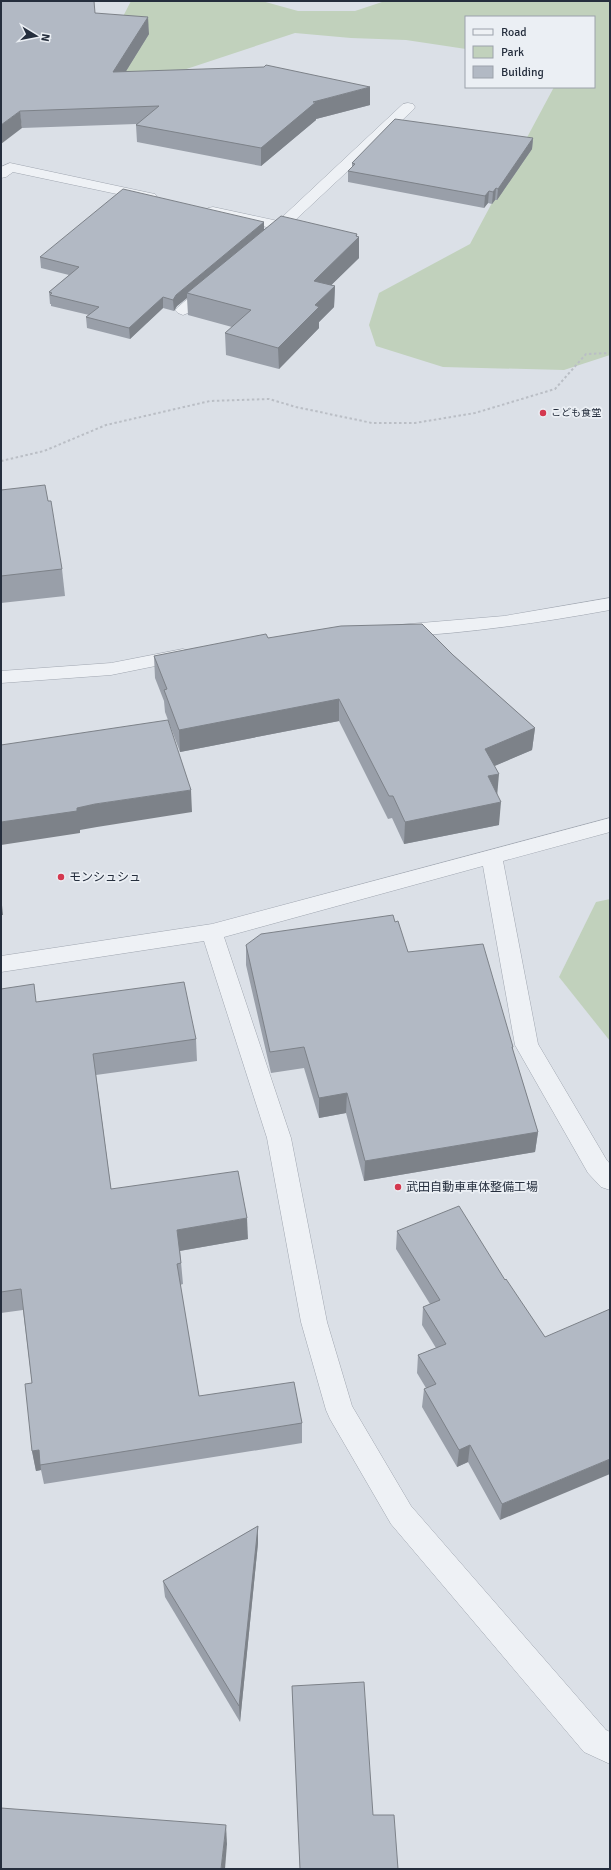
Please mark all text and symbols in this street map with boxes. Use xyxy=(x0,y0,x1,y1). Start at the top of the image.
north arrow xyxy=(16,16,56,56)
legend xyxy=(465,16,595,88)
text: Road xyxy=(501,25,527,40)
text: N xyxy=(38,33,52,43)
text: Park xyxy=(501,45,524,60)
text: Building xyxy=(501,65,544,80)
place label: こども食堂 xyxy=(551,407,601,419)
marker: こども食堂 xyxy=(538,408,548,418)
place label: モンシュシュ xyxy=(69,870,141,885)
marker: モンシュシュ xyxy=(56,872,66,882)
place label: 武田自動車車体整備工場 xyxy=(406,1180,538,1195)
marker: 武田自動車車体整備工場 xyxy=(393,1182,403,1192)

